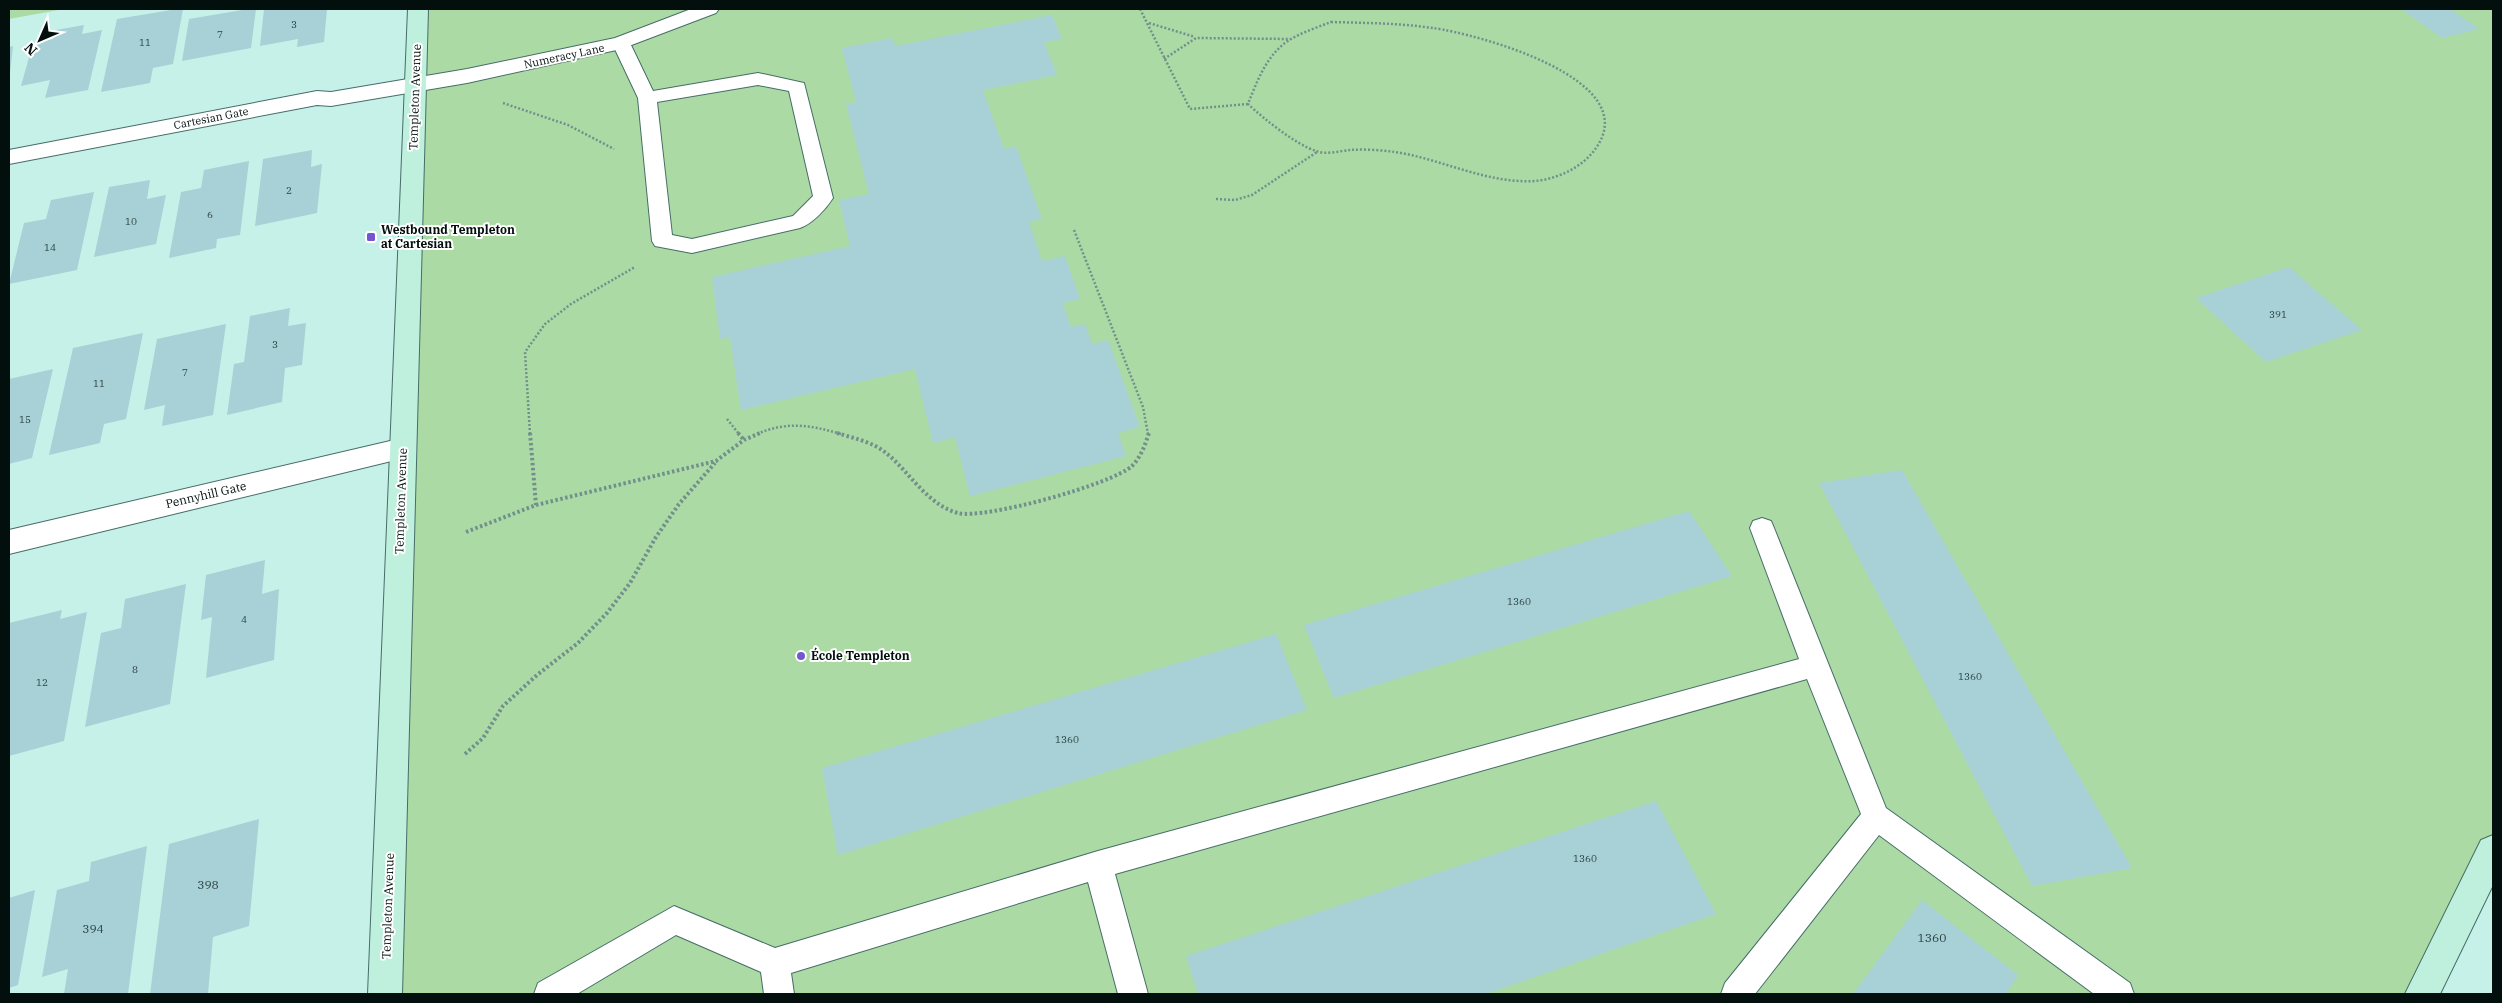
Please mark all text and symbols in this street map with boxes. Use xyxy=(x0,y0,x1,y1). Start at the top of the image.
north arrow xyxy=(15,15,65,65)
house number: 3 xyxy=(291,18,297,31)
house number: 7 xyxy=(217,28,223,41)
house number: 11 xyxy=(139,36,151,49)
text: N xyxy=(21,39,41,59)
street label: Numeracy Lane xyxy=(522,41,606,71)
street label: Templeton Avenue xyxy=(405,44,424,150)
street label: Cartesian Gate xyxy=(172,104,250,132)
house number: 2 xyxy=(286,184,292,197)
house number: 6 xyxy=(207,208,213,221)
house number: 10 xyxy=(125,215,137,228)
place label: Westbound Templeton at Cartesian xyxy=(381,222,515,251)
marker: Westbound Templeton at Cartesian xyxy=(365,231,377,243)
house number: 14 xyxy=(44,241,56,254)
house number: 391 xyxy=(2269,308,2287,321)
house number: 3 xyxy=(272,338,278,351)
house number: 7 xyxy=(182,366,188,379)
house number: 11 xyxy=(93,377,105,390)
house number: 15 xyxy=(19,413,31,426)
street label: Templeton Avenue xyxy=(391,448,410,554)
street label: Pennyhill Gate xyxy=(164,478,248,511)
house number: 1360 xyxy=(1507,595,1531,608)
house number: 4 xyxy=(241,613,247,626)
place label: École Templeton xyxy=(811,647,910,663)
marker: École Templeton xyxy=(795,650,807,662)
house number: 8 xyxy=(132,663,138,676)
house number: 1360 xyxy=(1958,670,1982,683)
house number: 12 xyxy=(36,676,48,689)
house number: 1360 xyxy=(1055,733,1079,746)
house number: 1360 xyxy=(1573,852,1597,865)
street label: Templeton Avenue xyxy=(378,853,397,959)
house number: 398 xyxy=(197,877,219,892)
house number: 394 xyxy=(82,921,104,936)
house number: 1360 xyxy=(1918,930,1946,945)

